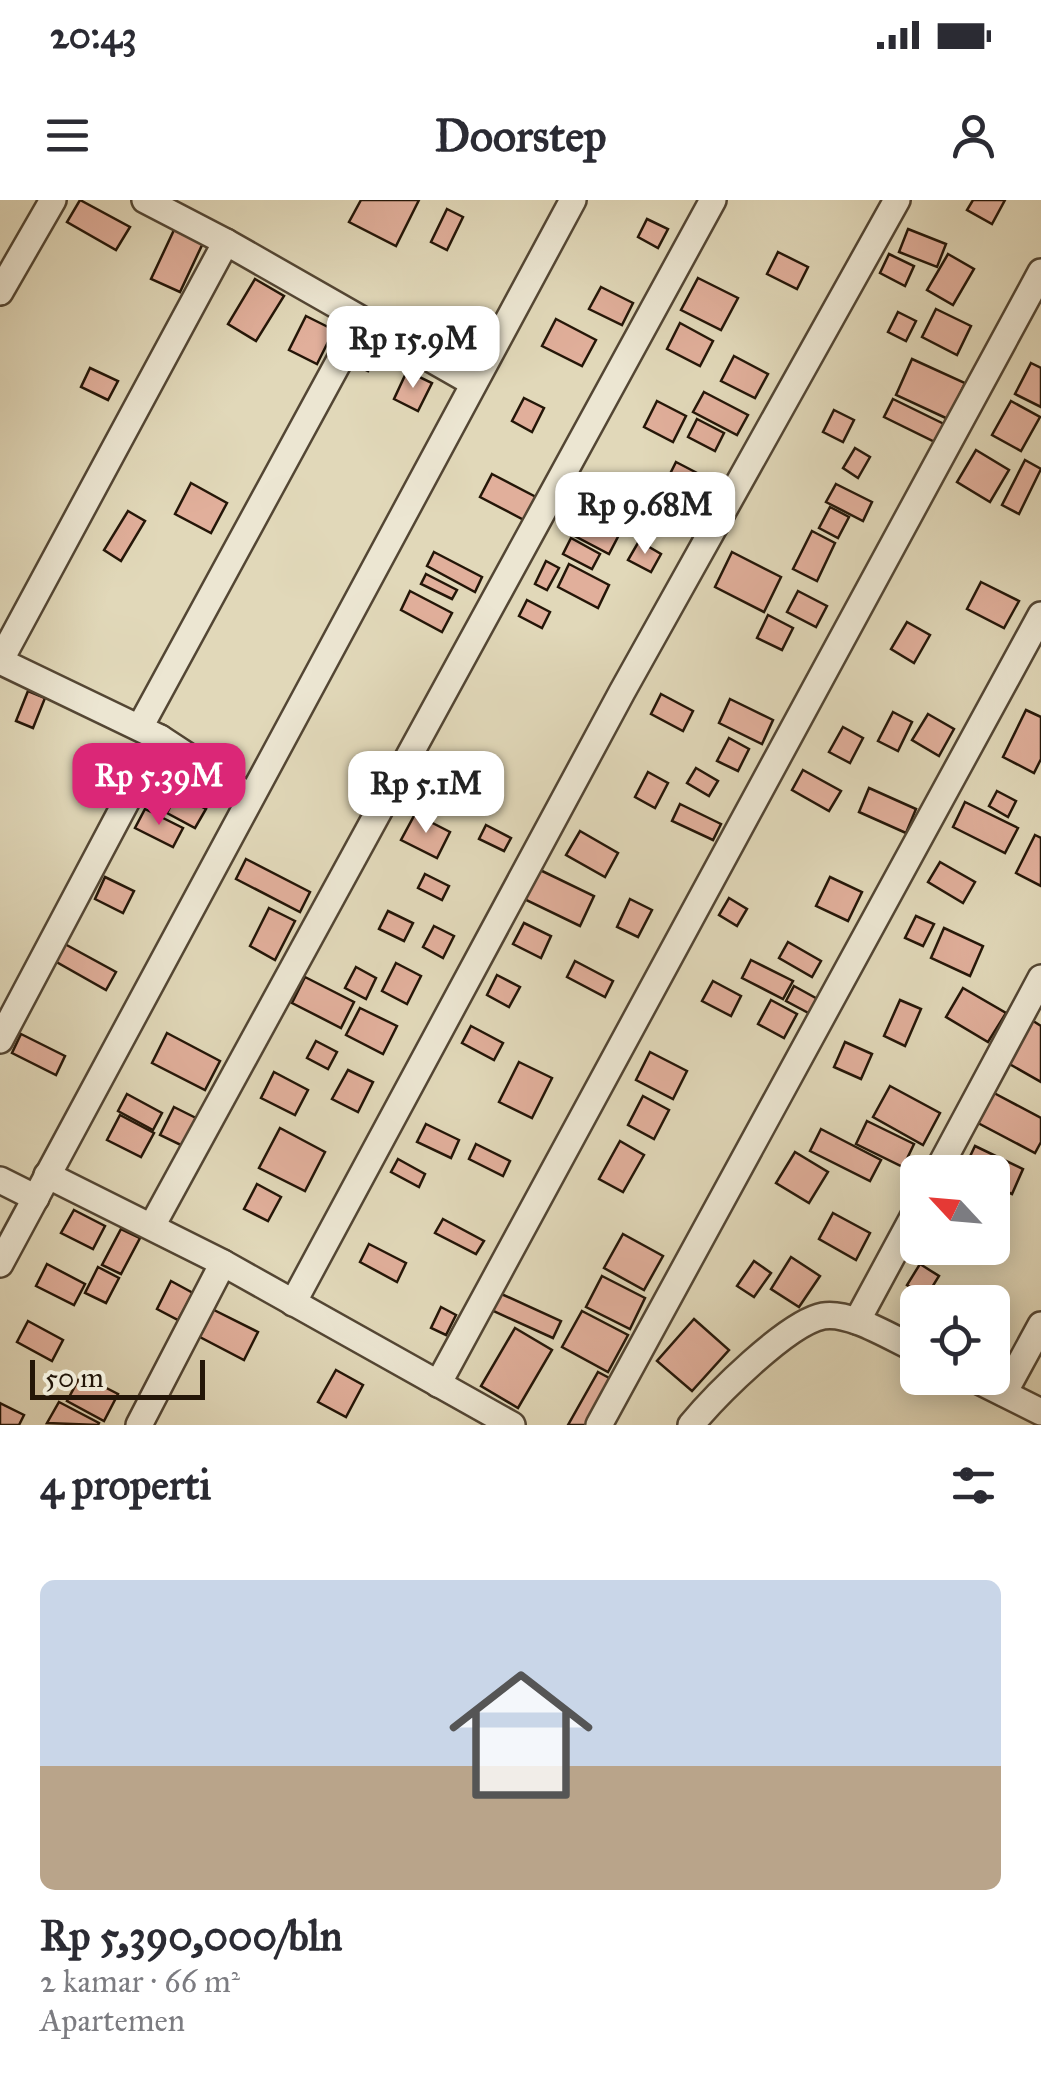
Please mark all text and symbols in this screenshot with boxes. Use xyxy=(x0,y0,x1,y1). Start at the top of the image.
text: 20:43 xyxy=(50,12,137,58)
icon: menu xyxy=(40,108,95,163)
text: Doorstep xyxy=(435,108,606,163)
icon: person xyxy=(946,108,1001,163)
pin: Rp 15.9M xyxy=(310,306,516,391)
text: Rp 15.9M xyxy=(349,319,477,358)
pin: Rp 9.68M xyxy=(542,472,748,557)
text: Rp 9.68M xyxy=(577,485,713,524)
pin: Rp 5.39M xyxy=(56,743,262,828)
pin: Rp 5.1M xyxy=(334,751,518,836)
text: Rp 5.39M xyxy=(94,756,224,795)
text: Rp 5.1M xyxy=(370,764,482,803)
north arrow xyxy=(900,1155,1010,1265)
map controls xyxy=(900,1155,1010,1395)
button: locate xyxy=(900,1285,1010,1395)
scale bar xyxy=(30,1355,205,1400)
text: 50 m xyxy=(45,1360,104,1395)
icon: filters xyxy=(946,1458,1001,1513)
text: 4 properti xyxy=(40,1459,211,1511)
icon: home xyxy=(431,1645,611,1825)
text: Rp 5,390,000/bln xyxy=(40,1910,342,1962)
text: 2 kamar · 66 m² xyxy=(40,1962,240,2001)
text: Apartemen xyxy=(40,2001,185,2040)

